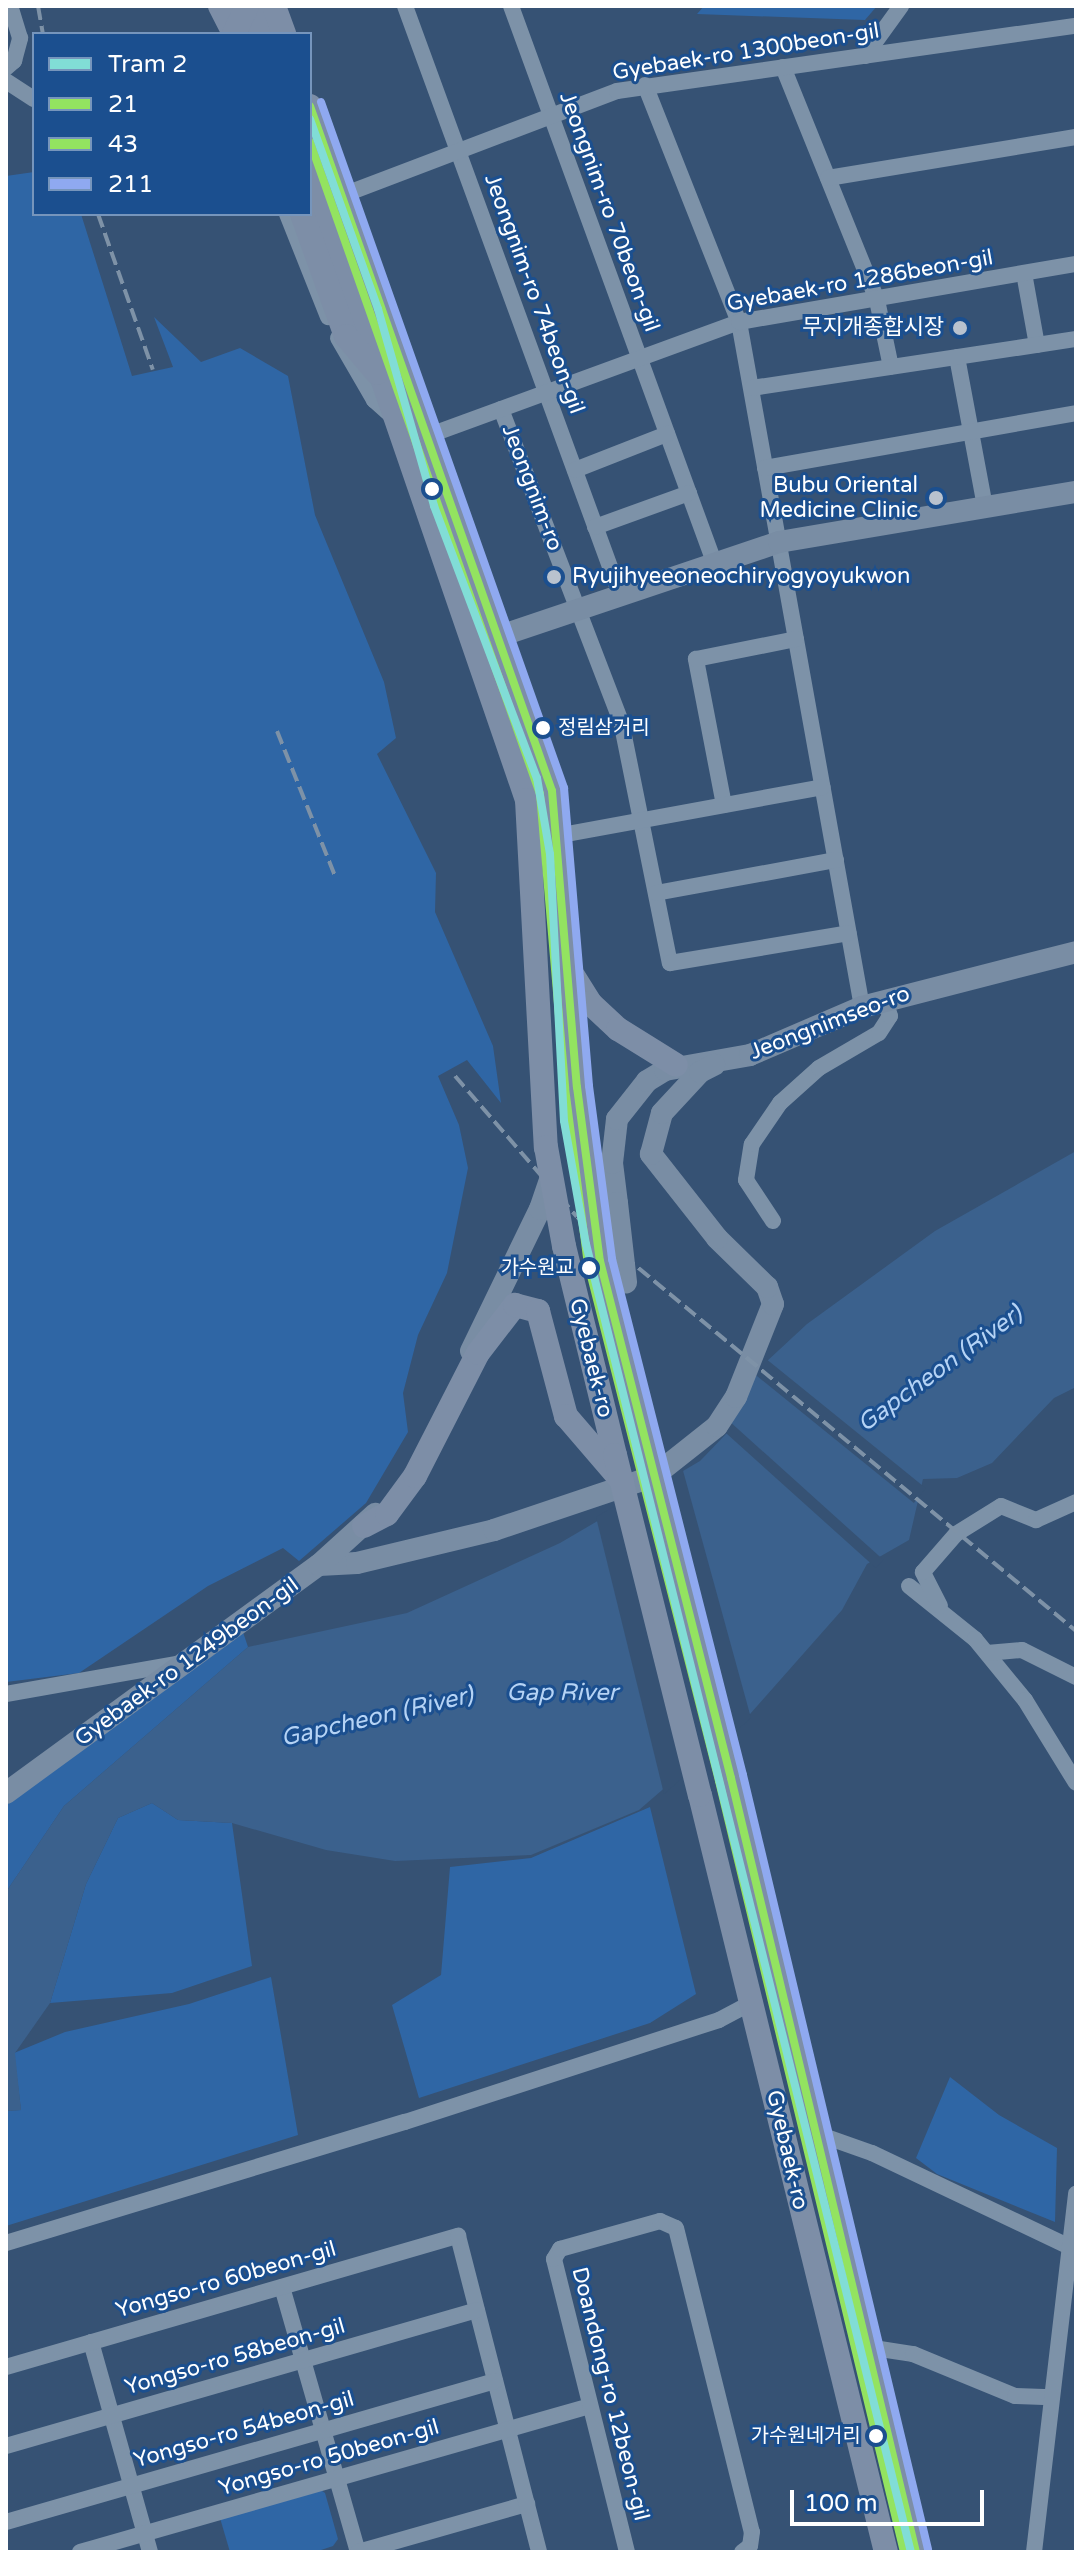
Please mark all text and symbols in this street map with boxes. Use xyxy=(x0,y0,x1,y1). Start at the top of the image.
street label: Gyebaek-ro 1300beon-gil xyxy=(611,18,881,86)
legend xyxy=(32,32,312,216)
text: Tram 2 xyxy=(108,50,187,79)
street label: Jeongnim-ro 70beon-gil xyxy=(553,89,665,335)
text: 21 xyxy=(108,90,138,119)
text: 43 xyxy=(108,130,138,159)
text: 211 xyxy=(108,170,153,199)
street label: Jeongnim-ro 74beon-gil xyxy=(478,171,590,417)
street label: Gyebaek-ro 1286beon-gil xyxy=(725,245,995,317)
place label: 무지개종합시장 xyxy=(802,315,944,341)
marker: 무지개종합시장 xyxy=(951,319,969,337)
street label: Jeongnim-ro xyxy=(496,421,568,555)
place label: Bubu Oriental Medicine Clinic xyxy=(760,472,918,524)
unlabelled marker xyxy=(424,481,440,497)
marker: Bubu Oriental Medicine Clinic xyxy=(925,487,947,509)
place label: Ryujihyeeoneochiryogyoyukwon xyxy=(572,564,910,590)
marker: Ryujihyeeoneochiryogyoyukwon xyxy=(543,566,565,588)
place label: 정림삼거리 xyxy=(558,716,650,740)
marker: 정림삼거리 xyxy=(535,720,551,736)
street label: Jeongnimseo-ro xyxy=(746,980,914,1066)
place label: 가수원교 xyxy=(500,1256,574,1280)
marker: 가수원교 xyxy=(581,1260,597,1276)
street label: Gyebaek-ro xyxy=(563,1296,619,1420)
water label: Gapcheon (River) xyxy=(852,1300,1028,1438)
street label: Gyebaek-ro 1249beon-gil xyxy=(70,1572,304,1752)
water label: Gap River xyxy=(506,1679,618,1707)
water label: Gapcheon (River) xyxy=(278,1681,476,1753)
street label: Gyebaek-ro xyxy=(760,2088,814,2212)
street label: Yongso-ro 60beon-gil xyxy=(113,2236,339,2324)
street label: Doandong-ro 12beon-gil xyxy=(566,2264,654,2524)
street label: Yongso-ro 58beon-gil xyxy=(122,2313,348,2401)
street label: Yongso-ro 54beon-gil xyxy=(131,2386,357,2474)
street label: Yongso-ro 50beon-gil xyxy=(216,2414,442,2502)
place label: 가수원네거리 xyxy=(751,2424,861,2448)
marker: 가수원네거리 xyxy=(868,2428,884,2444)
scale bar xyxy=(794,2474,988,2524)
text: 100 m xyxy=(804,2489,878,2518)

